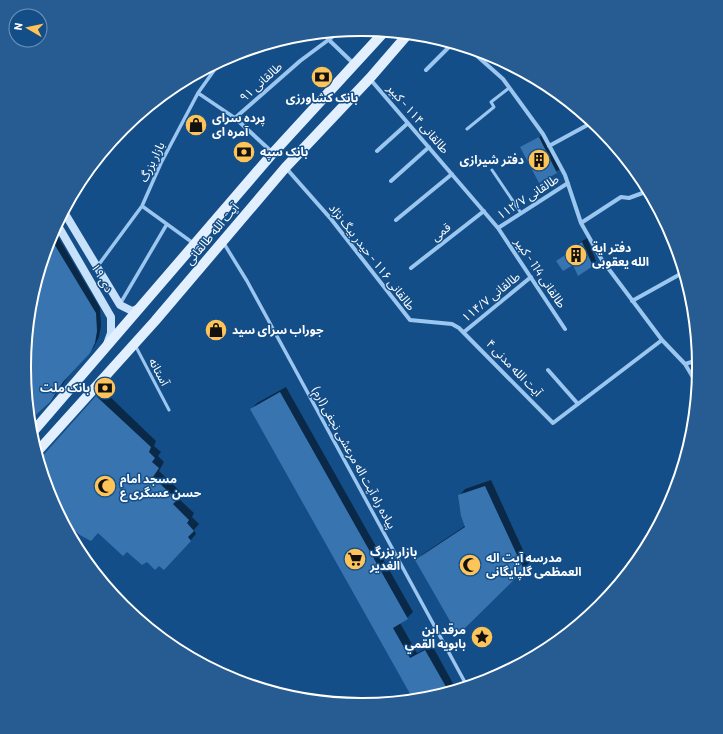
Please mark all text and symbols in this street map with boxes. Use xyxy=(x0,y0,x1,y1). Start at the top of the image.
north arrow xyxy=(8,8,48,48)
text: N xyxy=(11,22,25,31)
street label: طالقانی ۹۱ xyxy=(236,59,285,105)
bank icon: بانک کشاورزی xyxy=(309,64,335,90)
street label: طالقانی ۱۱۴ - کبیر xyxy=(383,80,453,156)
place label: بانک کشاورزی xyxy=(286,90,358,105)
place label: پرده سرای آمره ای xyxy=(212,110,265,139)
shop icon: پرده سرای آمره ای xyxy=(183,112,209,138)
street label: بازار بزرگ xyxy=(135,139,168,184)
bank icon: بانک سپه xyxy=(231,139,257,165)
place label: بانک سپه xyxy=(260,144,308,161)
building icon: دفتر شیرازی xyxy=(526,147,552,173)
place label: دفتر شیرازی xyxy=(460,152,524,167)
street label: طالقانی ۱۱۲/۷ xyxy=(494,171,562,222)
street label: آیت الله طالقانی xyxy=(181,199,242,268)
street label: طالقانی ۱۱۶ - حیدر بیگ نژاد xyxy=(326,200,419,313)
street label: قمی xyxy=(428,219,454,244)
street label: طالقانی 114 - کبیر xyxy=(511,234,569,311)
place label: دفتر ایة الله یعقوبی xyxy=(592,240,649,269)
building icon: دفتر ایة الله یعقوبی xyxy=(563,242,589,268)
street label: ۱۹ دی xyxy=(88,261,117,295)
street label: طالقانی ۱۱۴/۷ xyxy=(458,268,523,325)
shop icon: جوراب سرای سید xyxy=(203,317,229,343)
place label: جوراب سرای سید xyxy=(232,322,324,337)
street label: ۴ آیت الله مدنی xyxy=(483,336,546,400)
street label: آستانه xyxy=(147,355,173,388)
bank icon: بانک ملت xyxy=(92,375,118,401)
place label: بانک ملت xyxy=(40,380,90,395)
street label: پیاده راه آیت اله مرعشی نجفی (ارم) xyxy=(307,383,400,532)
place label: مسجد امام حسن عسگری ع xyxy=(120,471,202,502)
mosque icon: مسجد امام حسن عسگری ع xyxy=(92,473,118,499)
place label: بازار بزرگ الغدیر xyxy=(369,544,418,573)
supermarket icon: بازار بزرگ الغدیر xyxy=(342,546,368,572)
place label: مدرسه آیت اله العمظمی گلپایگانی xyxy=(486,550,582,581)
mosque icon: مدرسه آیت اله العمظمی گلپایگانی xyxy=(457,552,483,578)
place label: مرقد ابن بابويه القمي xyxy=(405,622,466,654)
place icon: مرقد ابن بابويه القمي xyxy=(469,624,495,650)

